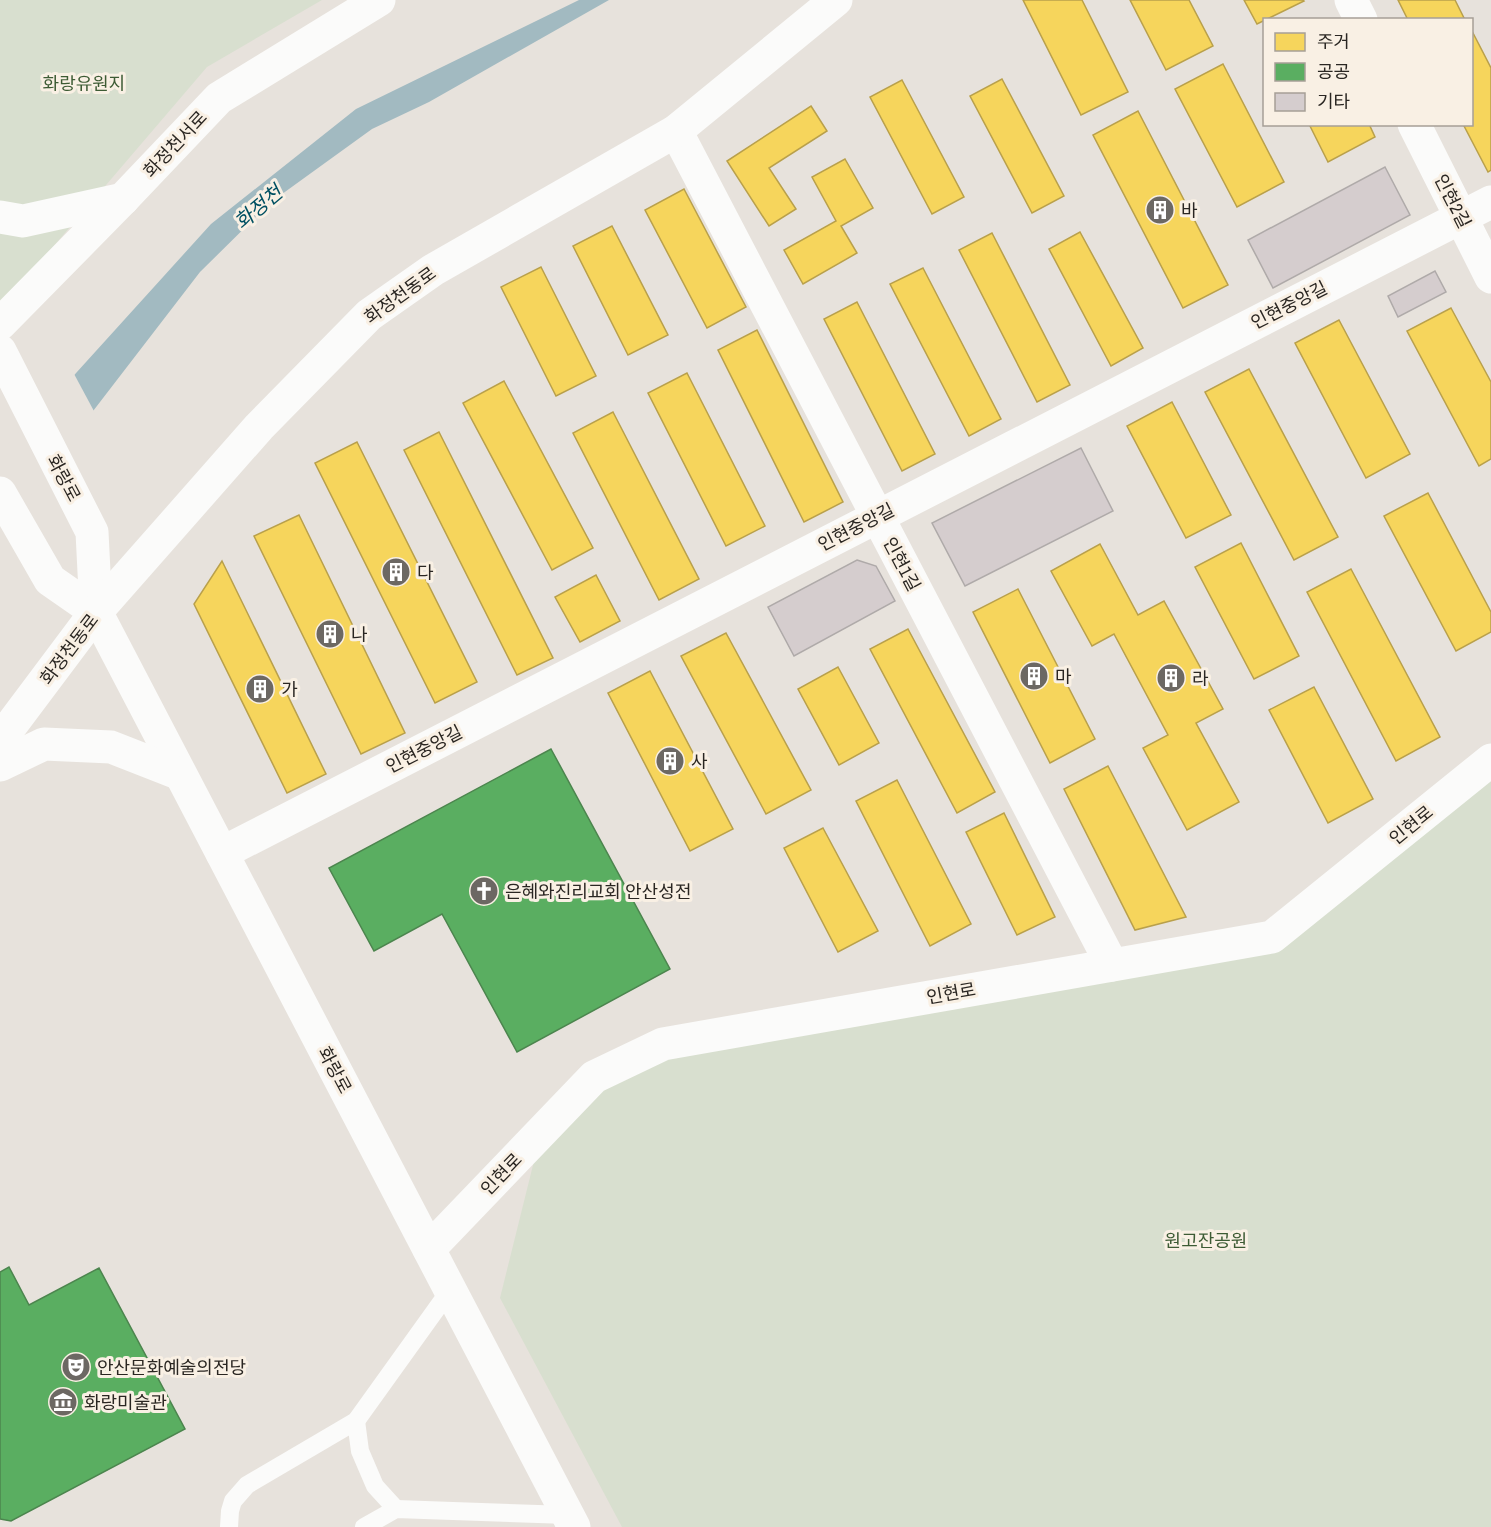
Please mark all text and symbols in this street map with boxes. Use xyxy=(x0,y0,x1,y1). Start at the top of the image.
legend xyxy=(1263,18,1473,126)
text: 주거 xyxy=(1317,29,1350,54)
text: 공공 xyxy=(1317,59,1350,84)
park label: 화랑유원지 xyxy=(43,71,125,96)
text: 기타 xyxy=(1317,89,1351,114)
street label: 화정천서로 xyxy=(138,105,212,183)
street label: 인현2길 xyxy=(1429,170,1477,232)
water label: 화정천 xyxy=(228,177,290,235)
building icon: 바 xyxy=(1144,194,1176,226)
place label: 바 xyxy=(1181,198,1198,223)
street label: 화정천동로 xyxy=(359,261,441,329)
street label: 인현중앙길 xyxy=(1246,275,1332,335)
street label: 화랑로 xyxy=(41,450,87,506)
street label: 인현중앙길 xyxy=(813,497,899,557)
street label: 인현1길 xyxy=(877,533,927,595)
building icon: 다 xyxy=(380,556,412,588)
place label: 다 xyxy=(417,560,434,585)
street label: 화정천동로 xyxy=(34,608,104,690)
building icon: 나 xyxy=(314,618,346,650)
place label: 나 xyxy=(351,622,368,647)
building icon: 마 xyxy=(1018,660,1050,692)
building icon: 라 xyxy=(1155,662,1187,694)
place label: 마 xyxy=(1055,664,1072,689)
place label: 라 xyxy=(1192,666,1209,691)
building icon: 가 xyxy=(244,673,276,705)
place label: 가 xyxy=(281,677,298,702)
street label: 인현중앙길 xyxy=(381,719,467,779)
building icon: 사 xyxy=(654,745,686,777)
place label: 사 xyxy=(691,749,708,774)
street label: 인현로 xyxy=(1384,800,1438,850)
church icon: 은혜와진리교회 안산성전 xyxy=(468,875,500,907)
place label: 은혜와진리교회 안산성전 xyxy=(505,879,691,904)
street label: 인현로 xyxy=(924,976,978,1010)
street label: 화랑로 xyxy=(312,1042,358,1098)
street label: 인현로 xyxy=(475,1147,527,1201)
park label: 원고잔공원 xyxy=(1165,1228,1247,1253)
theatre icon: 안산문화예술의전당 xyxy=(60,1351,92,1383)
place label: 안산문화예술의전당 xyxy=(97,1355,246,1380)
museum icon: 화랑미술관 xyxy=(47,1386,79,1418)
place label: 화랑미술관 xyxy=(84,1390,167,1415)

